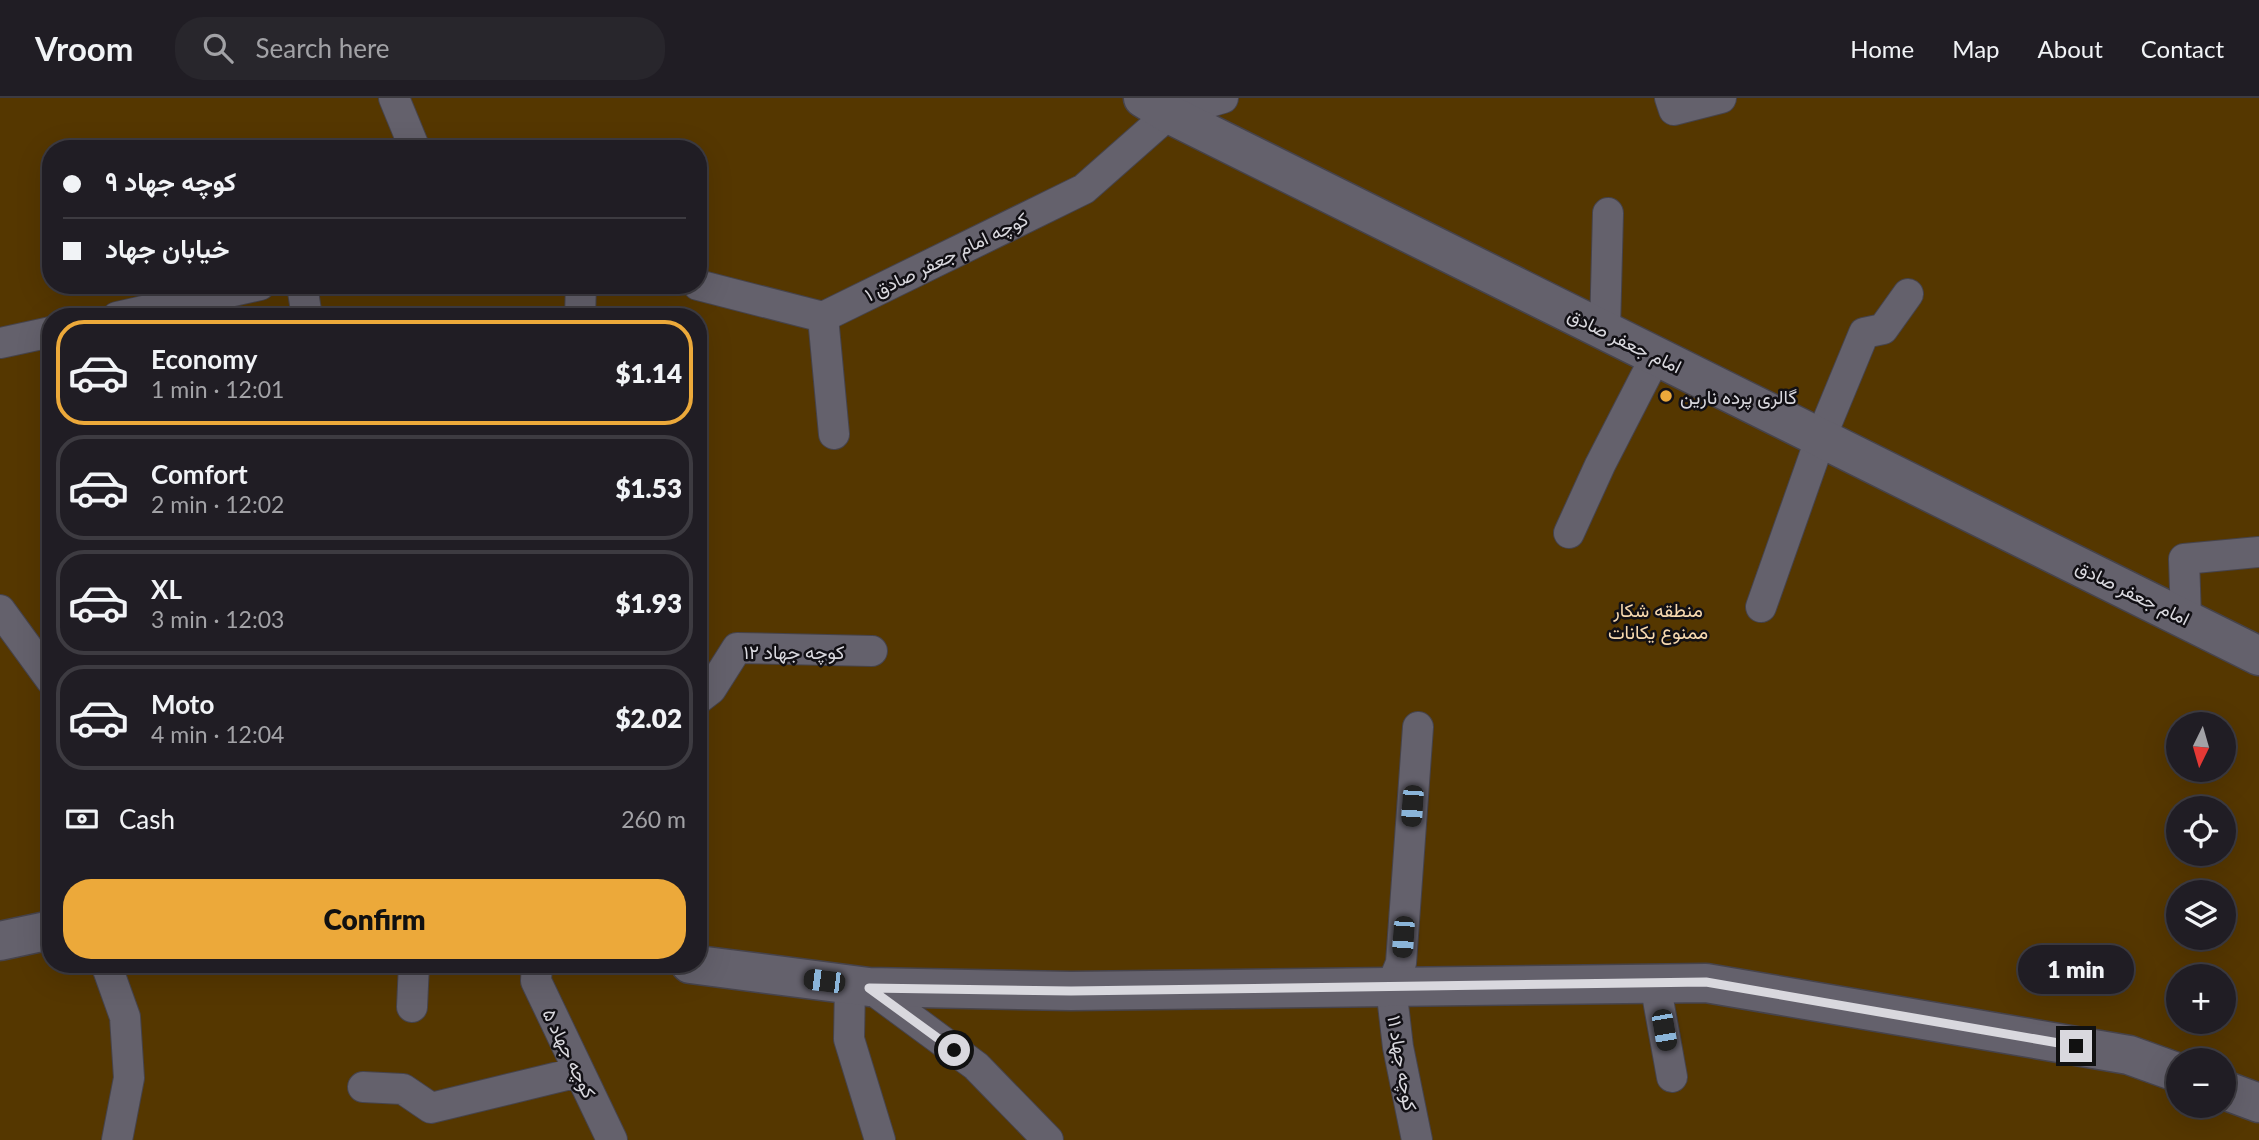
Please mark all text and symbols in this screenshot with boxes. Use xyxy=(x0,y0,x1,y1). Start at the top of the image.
search box xyxy=(175,17,665,80)
text: Vroom xyxy=(35,28,133,68)
icon: search xyxy=(199,29,237,67)
text: Search here xyxy=(255,32,390,64)
text: Home xyxy=(1850,34,1914,63)
text: Map xyxy=(1952,34,2000,63)
text: About xyxy=(2038,34,2103,63)
text: Contact xyxy=(2141,34,2224,63)
text: کوچه جهاد ۹ xyxy=(105,165,236,197)
street label: کوچه امام جعفر صادق ۱ xyxy=(861,206,1033,308)
text: خیابان جهاد xyxy=(105,232,229,264)
street label: امام جعفر صادق xyxy=(1563,302,1686,379)
icon: car xyxy=(67,341,130,404)
text: Economy xyxy=(151,343,257,375)
text: $1.14 xyxy=(615,357,682,389)
text: 1 min · 12:01 xyxy=(151,375,284,403)
place label: گالری پرده نارین xyxy=(1680,385,1797,411)
marker: گالری پرده نارین xyxy=(1658,388,1674,404)
icon: car xyxy=(67,456,130,519)
text: Comfort xyxy=(151,458,248,490)
text: $1.53 xyxy=(615,472,682,504)
text: 2 min · 12:02 xyxy=(151,490,284,518)
street label: امام جعفر صادق xyxy=(2071,554,2194,631)
icon: car xyxy=(67,571,130,634)
text: XL xyxy=(151,573,182,605)
text: $1.93 xyxy=(615,587,682,619)
park label: منطقه شکار ممنوع یکانات xyxy=(1608,598,1708,645)
text: 3 min · 12:03 xyxy=(151,605,284,633)
street label: کوچه جهاد ۱۲ xyxy=(744,640,844,666)
icon: car xyxy=(67,686,130,749)
text: Moto xyxy=(151,688,214,720)
text: $2.02 xyxy=(615,702,682,734)
north arrow xyxy=(2166,712,2236,782)
map controls xyxy=(2166,712,2236,1118)
text: 4 min · 12:04 xyxy=(151,720,284,748)
car xyxy=(1401,784,1424,828)
button: locate xyxy=(2166,796,2236,866)
icon: cash xyxy=(63,800,101,838)
text: Cash xyxy=(119,803,175,835)
text: 260 m xyxy=(621,805,686,833)
button: Confirm xyxy=(63,879,686,959)
button: layers xyxy=(2166,880,2236,950)
car xyxy=(1392,915,1415,959)
callout: 1 min xyxy=(2018,944,2134,993)
text: 1 min xyxy=(2047,955,2105,983)
button: + xyxy=(2166,964,2236,1034)
car xyxy=(802,968,847,994)
street label: کوچه جهاد ۵ xyxy=(536,1005,602,1103)
car xyxy=(1651,1007,1678,1053)
street label: کوچه جهاد ۱۱ xyxy=(1380,1014,1423,1113)
route end xyxy=(2060,1030,2092,1062)
route start xyxy=(938,1034,970,1066)
button: − xyxy=(2166,1048,2236,1118)

